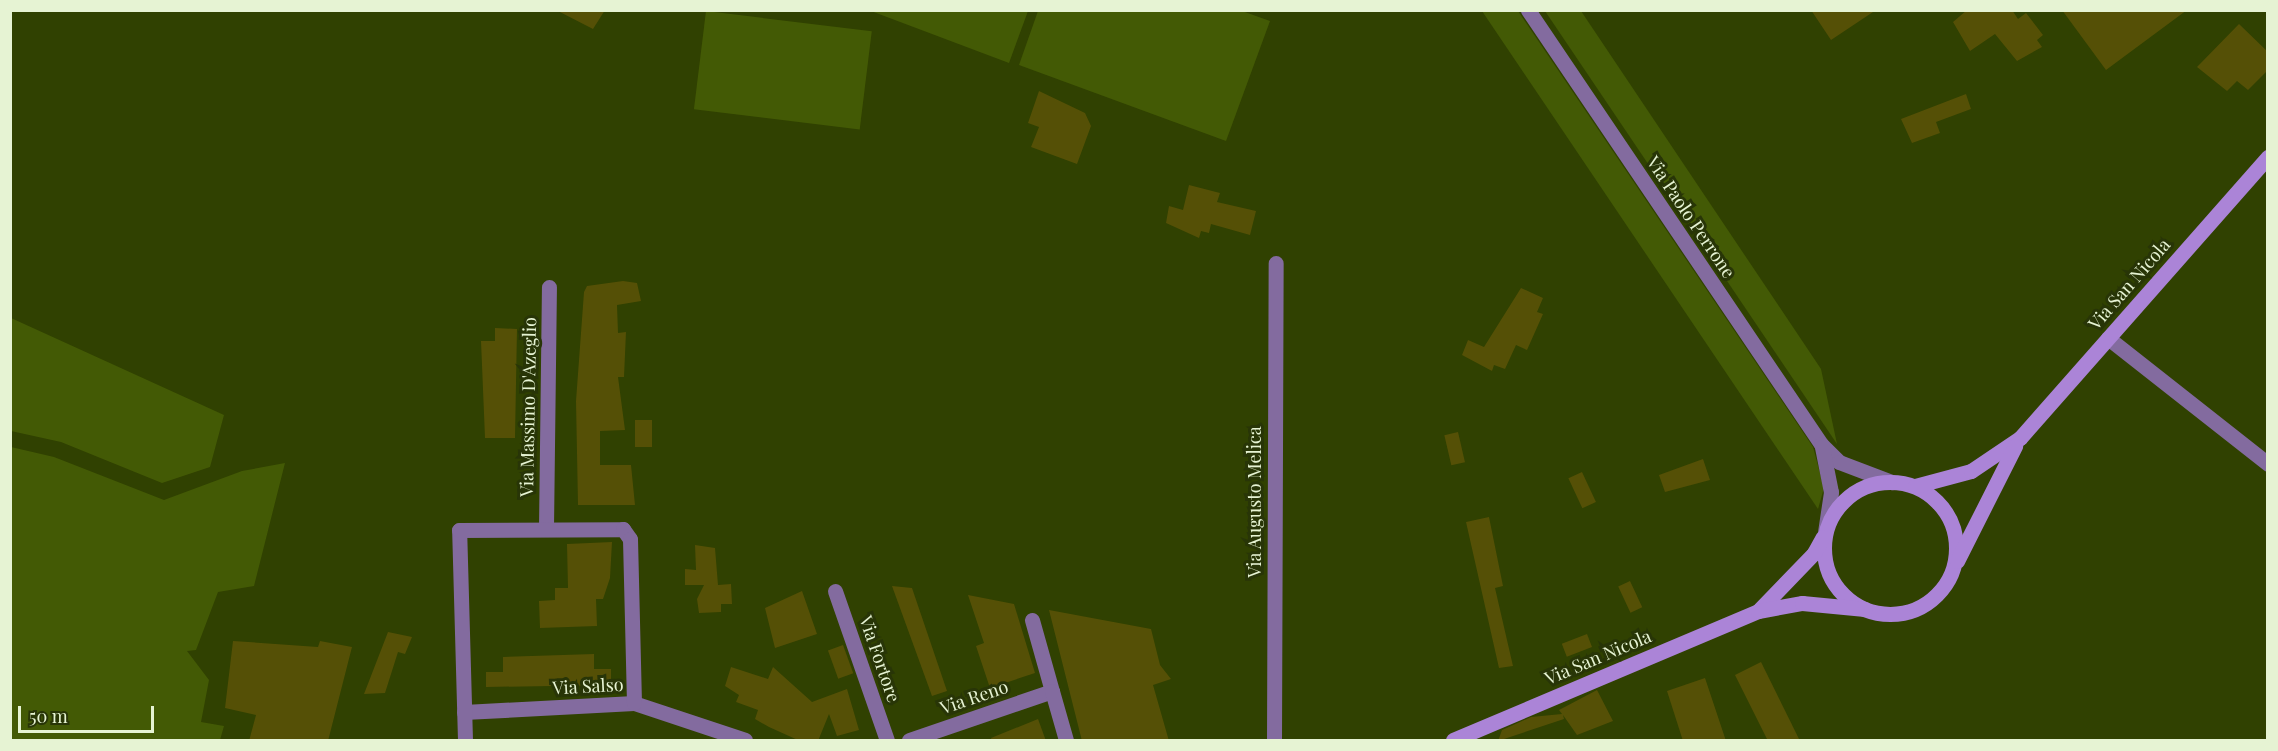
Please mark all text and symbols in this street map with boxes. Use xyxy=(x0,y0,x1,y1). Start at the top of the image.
street label: Via Paolo Perrone xyxy=(1642,152,1740,282)
street label: Via San Nicola xyxy=(2084,234,2174,334)
street label: Via Massimo D'Azeglio xyxy=(516,317,540,497)
street label: Via Augusto Melica xyxy=(1243,426,1265,578)
street label: Via Fortore xyxy=(855,613,905,705)
street label: Via San Nicola xyxy=(1541,625,1655,689)
street label: Via Salso xyxy=(552,673,624,699)
street label: Via Reno xyxy=(937,675,1011,719)
scale bar xyxy=(21,694,158,732)
text: 50 m xyxy=(29,704,68,728)

